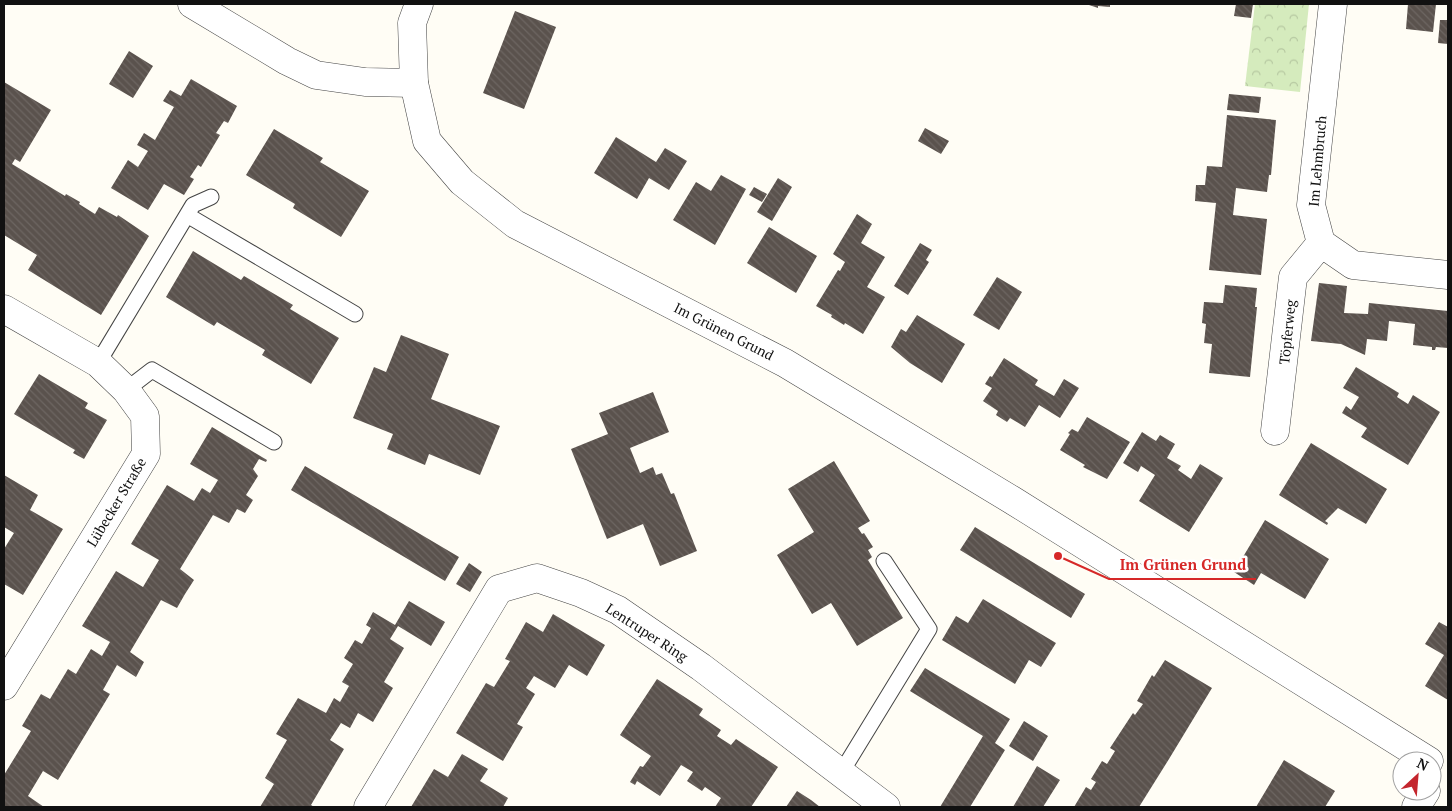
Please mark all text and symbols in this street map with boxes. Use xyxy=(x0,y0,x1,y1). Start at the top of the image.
street label: Im Lehmbruch xyxy=(1304,115,1330,207)
street label: Im Grünen Grund xyxy=(671,298,777,364)
street label: Töpferweg xyxy=(1274,298,1300,365)
street label: Lübecker Straße xyxy=(82,454,150,550)
callout: Im Grünen Grund xyxy=(1109,549,1256,579)
text: Im Grünen Grund xyxy=(1120,554,1246,574)
street label: Lentruper Ring xyxy=(602,598,692,666)
north arrow xyxy=(1392,751,1442,801)
text: N xyxy=(1414,753,1432,775)

